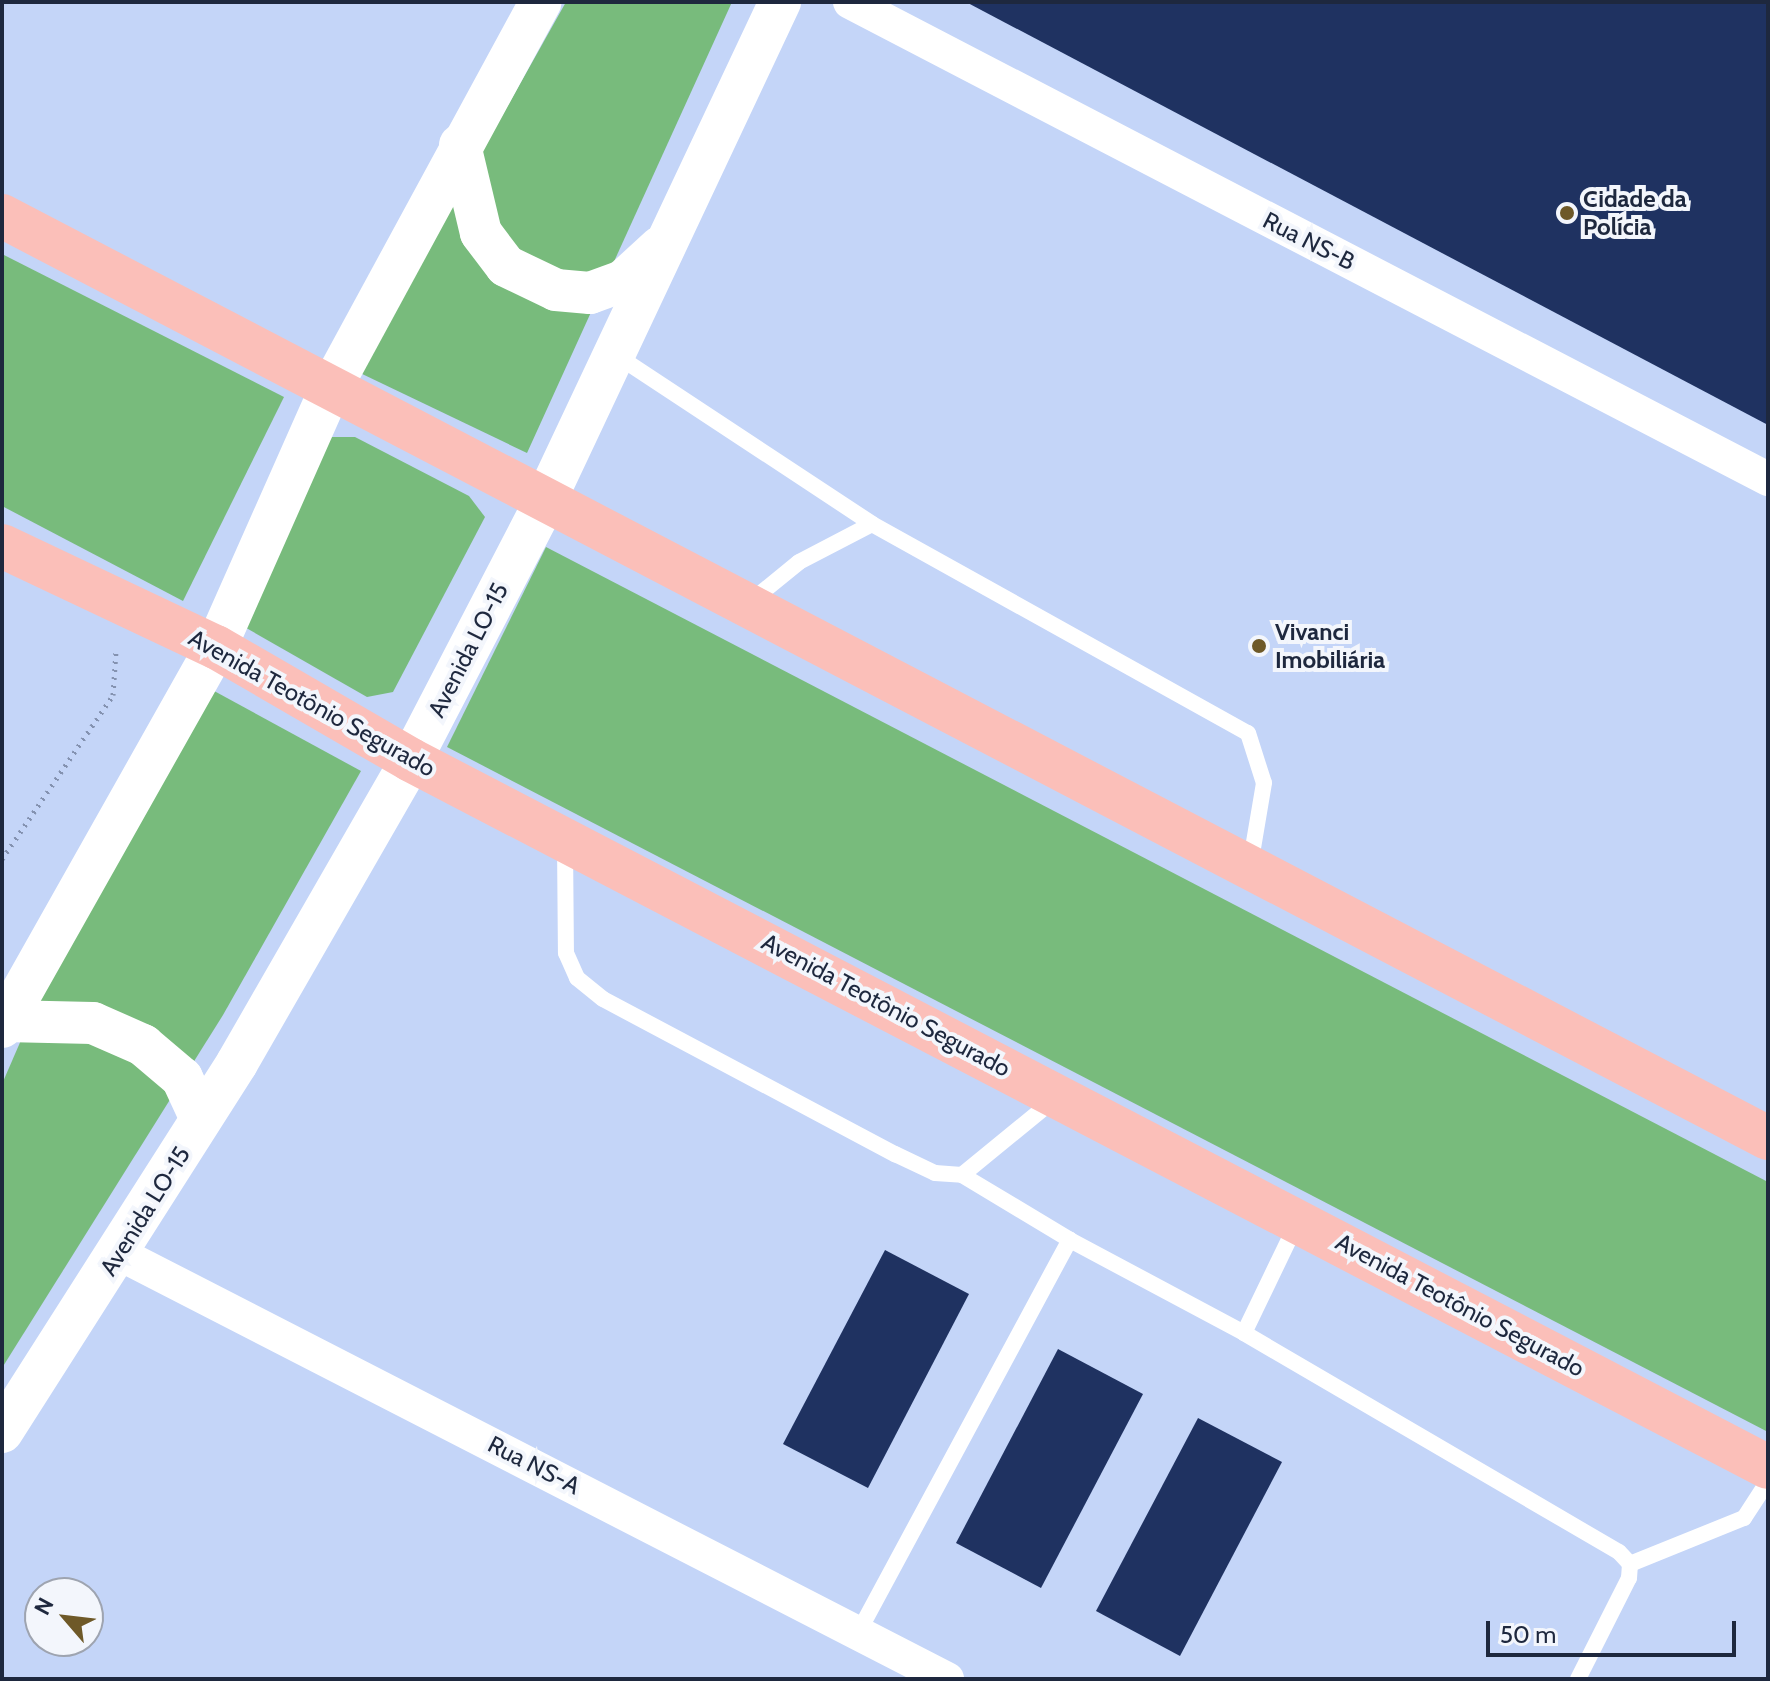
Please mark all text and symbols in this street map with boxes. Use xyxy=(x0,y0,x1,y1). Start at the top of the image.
place label: Cidade da Polícia xyxy=(1583,185,1687,241)
marker: Cidade da Polícia xyxy=(1558,204,1576,222)
street label: Rua NS-B xyxy=(1258,206,1360,276)
street label: Avenida LO-15 xyxy=(422,578,514,722)
place label: Vivanci Imobiliária xyxy=(1275,618,1385,674)
street label: Avenida Teotônio Segurado xyxy=(184,623,440,783)
marker: Vivanci Imobiliária xyxy=(1250,637,1268,655)
street label: Avenida Teotônio Segurado xyxy=(757,927,1015,1083)
street label: Avenida LO-15 xyxy=(94,1141,196,1281)
street label: Avenida Teotônio Segurado xyxy=(1331,1227,1589,1383)
street label: Rua NS-A xyxy=(483,1430,585,1500)
north arrow xyxy=(24,1577,104,1657)
text: N xyxy=(29,1593,60,1620)
scale bar xyxy=(1490,1605,1740,1655)
text: 50 m xyxy=(1500,1620,1556,1649)

